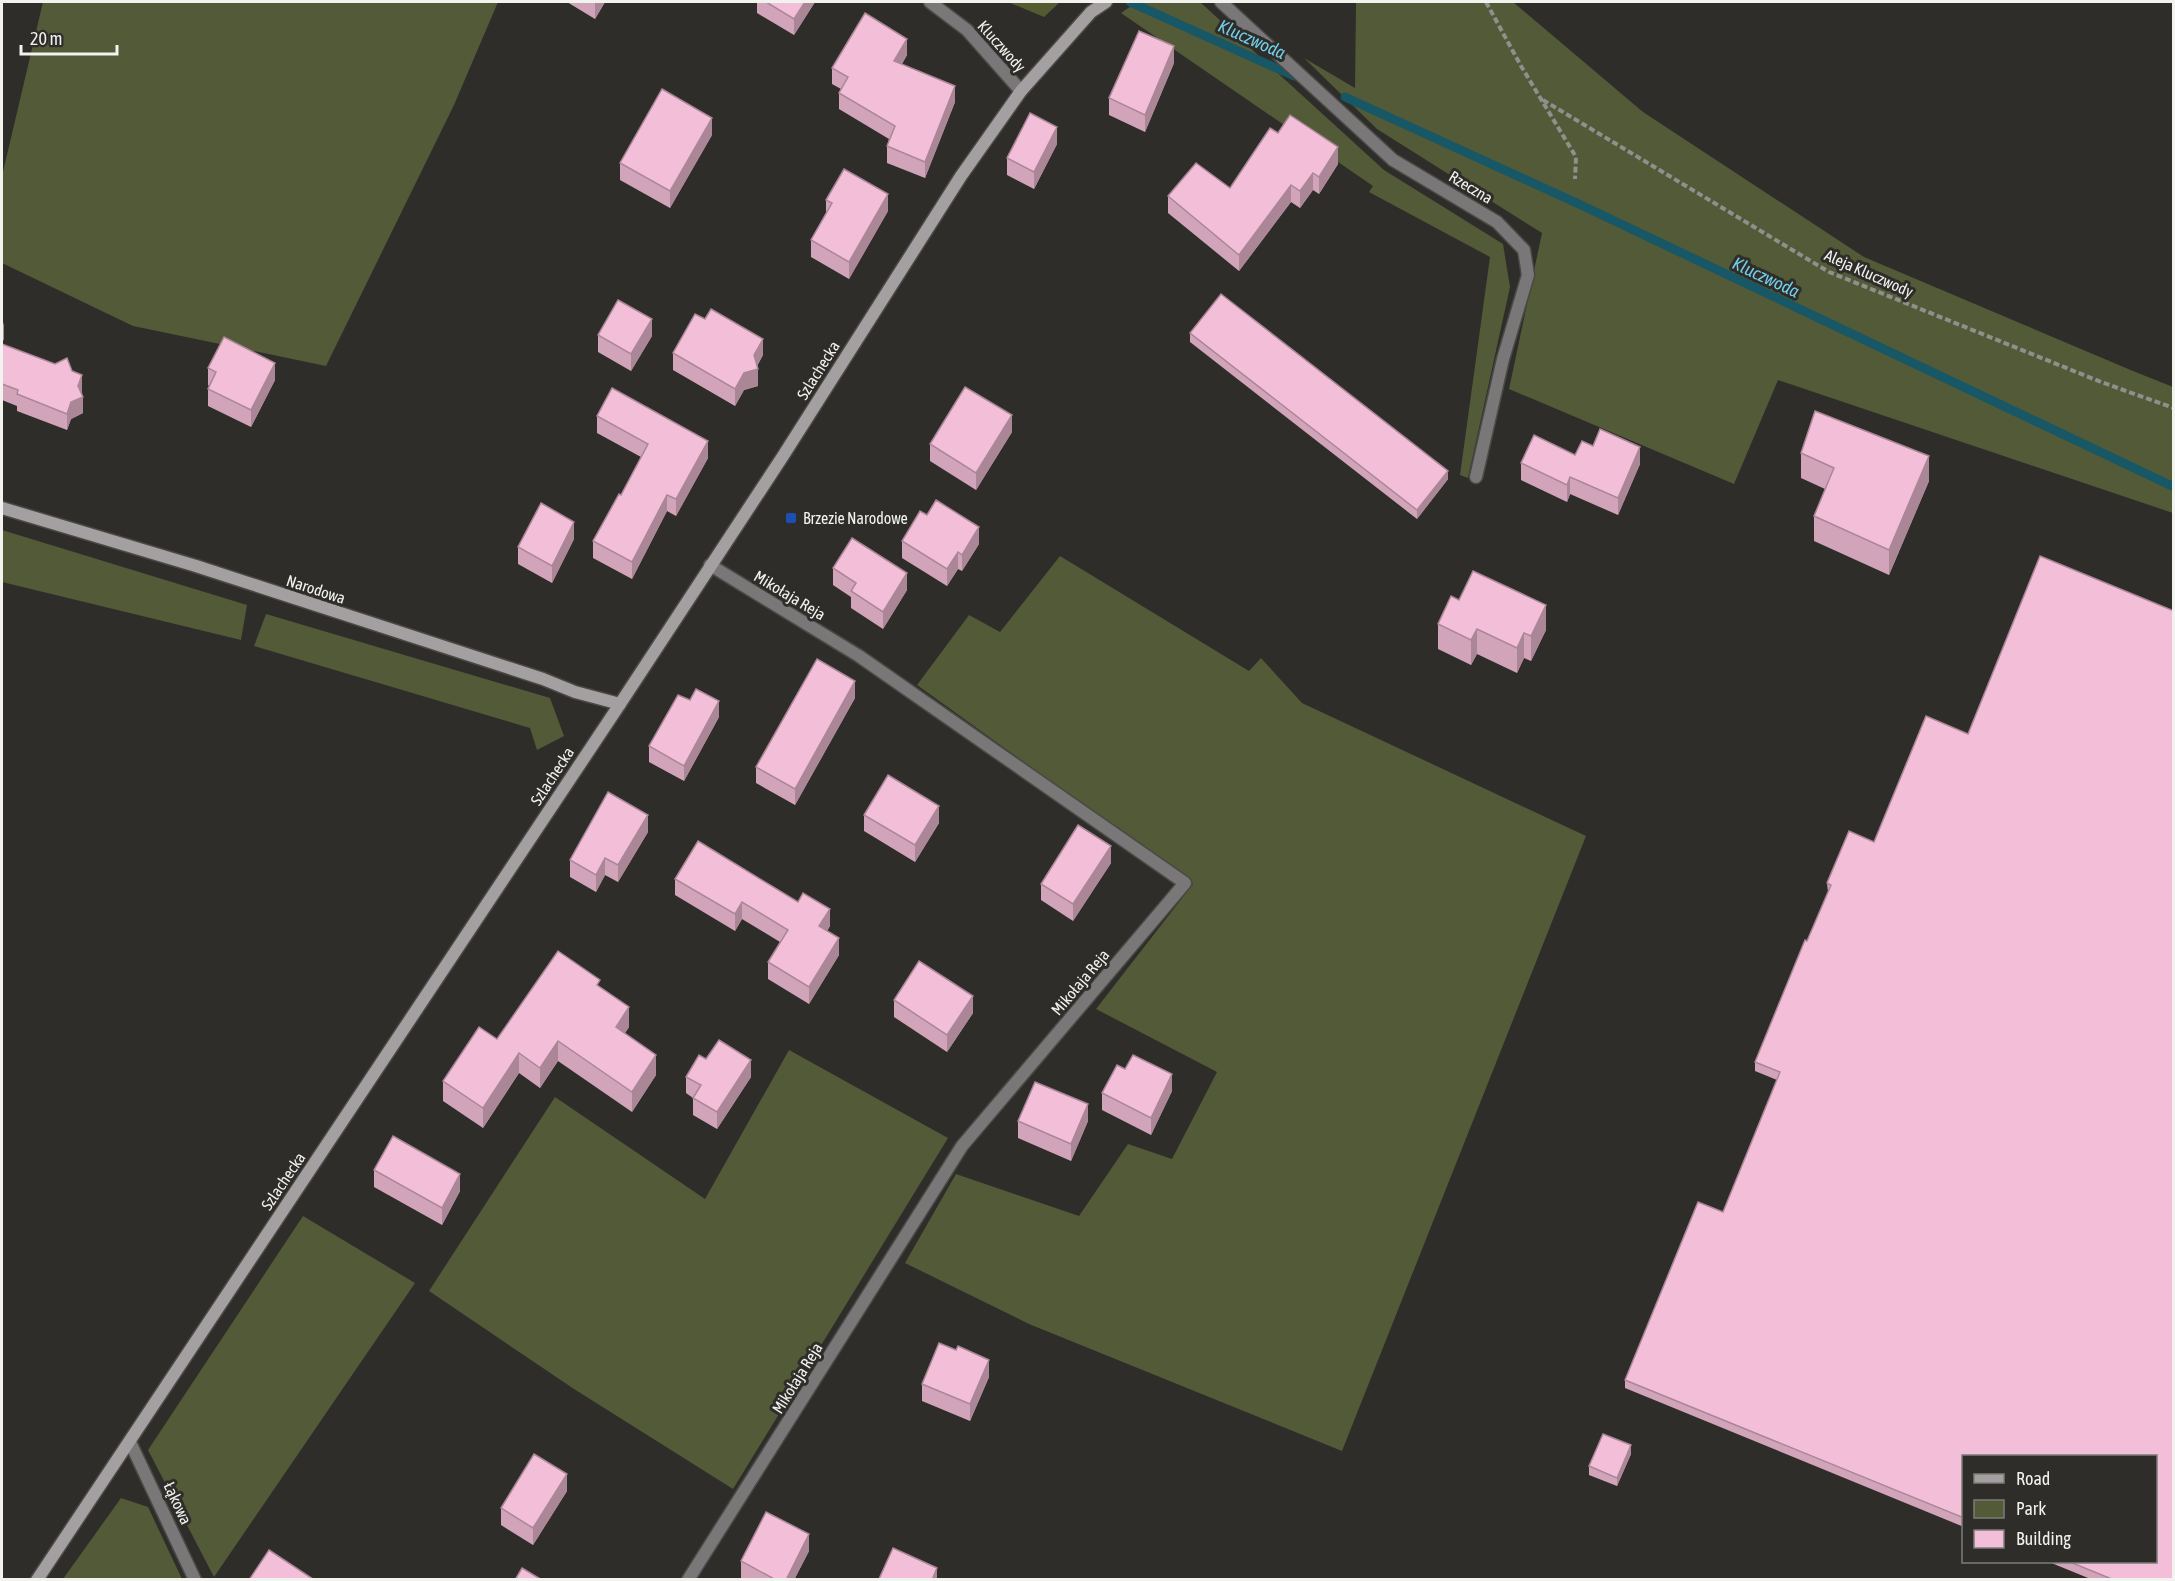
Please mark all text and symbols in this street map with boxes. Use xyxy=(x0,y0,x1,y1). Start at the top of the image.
water label: Kluczwoda xyxy=(1215,15,1289,63)
street label: Kluczwody xyxy=(974,17,1030,76)
scale bar xyxy=(21,18,117,56)
text: 20 m xyxy=(30,28,62,49)
street label: Rzeczna xyxy=(1446,167,1496,207)
street label: Aleja Kluczwody xyxy=(1822,245,1916,302)
water label: Kluczwoda xyxy=(1729,252,1803,302)
street label: Szlachecka xyxy=(793,337,843,403)
place label: Brzezie Narodowe xyxy=(803,509,908,527)
marker: Brzezie Narodowe xyxy=(784,511,798,525)
street label: Mikołaja Reja xyxy=(751,567,829,624)
street label: Narodowa xyxy=(284,571,348,607)
street label: Szlachecka xyxy=(527,744,577,808)
street label: Mikołaja Reja xyxy=(1047,946,1113,1019)
street label: Szlachecka xyxy=(257,1149,309,1213)
street label: Mikołaja Reja xyxy=(768,1339,827,1417)
legend xyxy=(1962,1455,2157,1563)
text: Road xyxy=(2016,1468,2050,1489)
street label: Łąkowa xyxy=(160,1479,196,1527)
text: Park xyxy=(2016,1498,2046,1519)
text: Building xyxy=(2016,1528,2071,1549)

